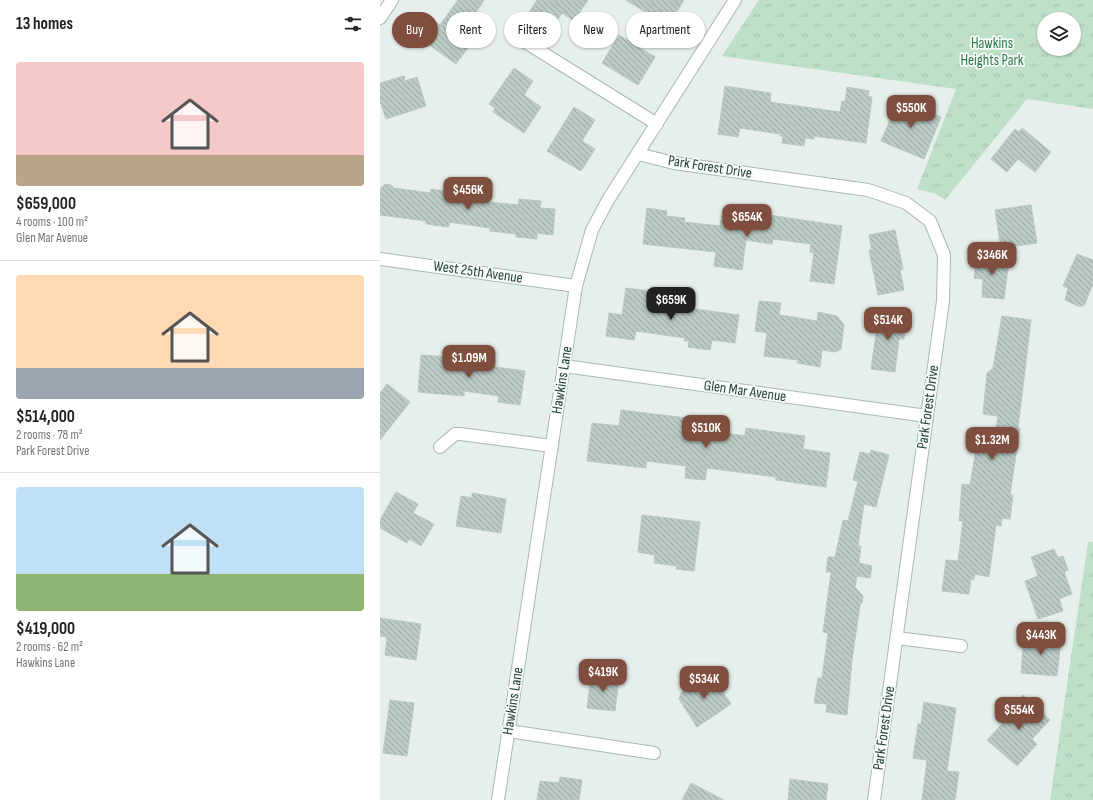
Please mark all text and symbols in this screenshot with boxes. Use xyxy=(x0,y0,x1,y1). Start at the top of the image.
chip: Buy xyxy=(392,12,438,48)
chip: Rent xyxy=(446,12,496,48)
chip: Filters xyxy=(504,12,561,48)
chip: New xyxy=(569,12,618,48)
chip: Apartment xyxy=(626,12,705,48)
map controls xyxy=(1037,12,1081,56)
button: layers xyxy=(1037,12,1081,56)
icon: filters xyxy=(342,13,364,35)
text: 13 homes xyxy=(16,14,73,34)
park label: Hawkins Heights Park xyxy=(960,34,1024,70)
icon: home xyxy=(154,88,226,160)
pin: $550K xyxy=(883,95,939,129)
text: $550K xyxy=(896,100,926,116)
street label: Park Forest Drive xyxy=(667,151,753,183)
pin: $456K xyxy=(440,177,496,211)
text: $456K xyxy=(453,182,483,198)
text: $659,000 xyxy=(16,194,76,214)
pin: $654K xyxy=(719,204,775,238)
text: $654K xyxy=(732,209,762,225)
text: 4 rooms · 100 m² xyxy=(16,214,88,230)
text: Glen Mar Avenue xyxy=(16,230,88,246)
pin: $346K xyxy=(964,242,1020,276)
text: $346K xyxy=(976,247,1008,263)
street label: West 25th Avenue xyxy=(432,256,524,288)
pin: $659K xyxy=(643,287,699,321)
text: $659K xyxy=(655,292,687,308)
icon: home xyxy=(154,301,226,373)
pin: $514K xyxy=(860,307,916,341)
text: $514K xyxy=(873,312,903,328)
pin: $1.09M xyxy=(436,345,502,379)
street label: Hawkins Lane xyxy=(547,345,577,415)
text: $1.09M xyxy=(451,350,487,366)
street label: Park Forest Drive xyxy=(913,364,943,450)
street label: Glen Mar Avenue xyxy=(702,376,788,406)
text: $514,000 xyxy=(16,407,75,427)
pin: $510K xyxy=(678,415,734,449)
text: $510K xyxy=(691,420,721,436)
text: 2 rooms · 78 m² xyxy=(16,427,83,443)
pin: $1.32M xyxy=(959,427,1025,461)
text: $1.32M xyxy=(975,432,1009,448)
text: Park Forest Drive xyxy=(16,443,89,459)
icon: home xyxy=(154,513,226,585)
text: $419,000 xyxy=(16,619,75,639)
pin: $443K xyxy=(1013,622,1069,656)
text: $443K xyxy=(1025,627,1057,643)
text: 2 rooms · 62 m² xyxy=(16,639,83,655)
text: Hawkins Lane xyxy=(16,655,75,671)
pin: $419K xyxy=(575,659,631,693)
text: $419K xyxy=(588,664,618,680)
street label: Hawkins Lane xyxy=(498,666,528,736)
pin: $534K xyxy=(676,666,732,700)
text: $534K xyxy=(689,671,719,687)
street label: Park Forest Drive xyxy=(869,685,899,771)
pin: $554K xyxy=(991,697,1047,731)
text: $554K xyxy=(1004,702,1034,718)

